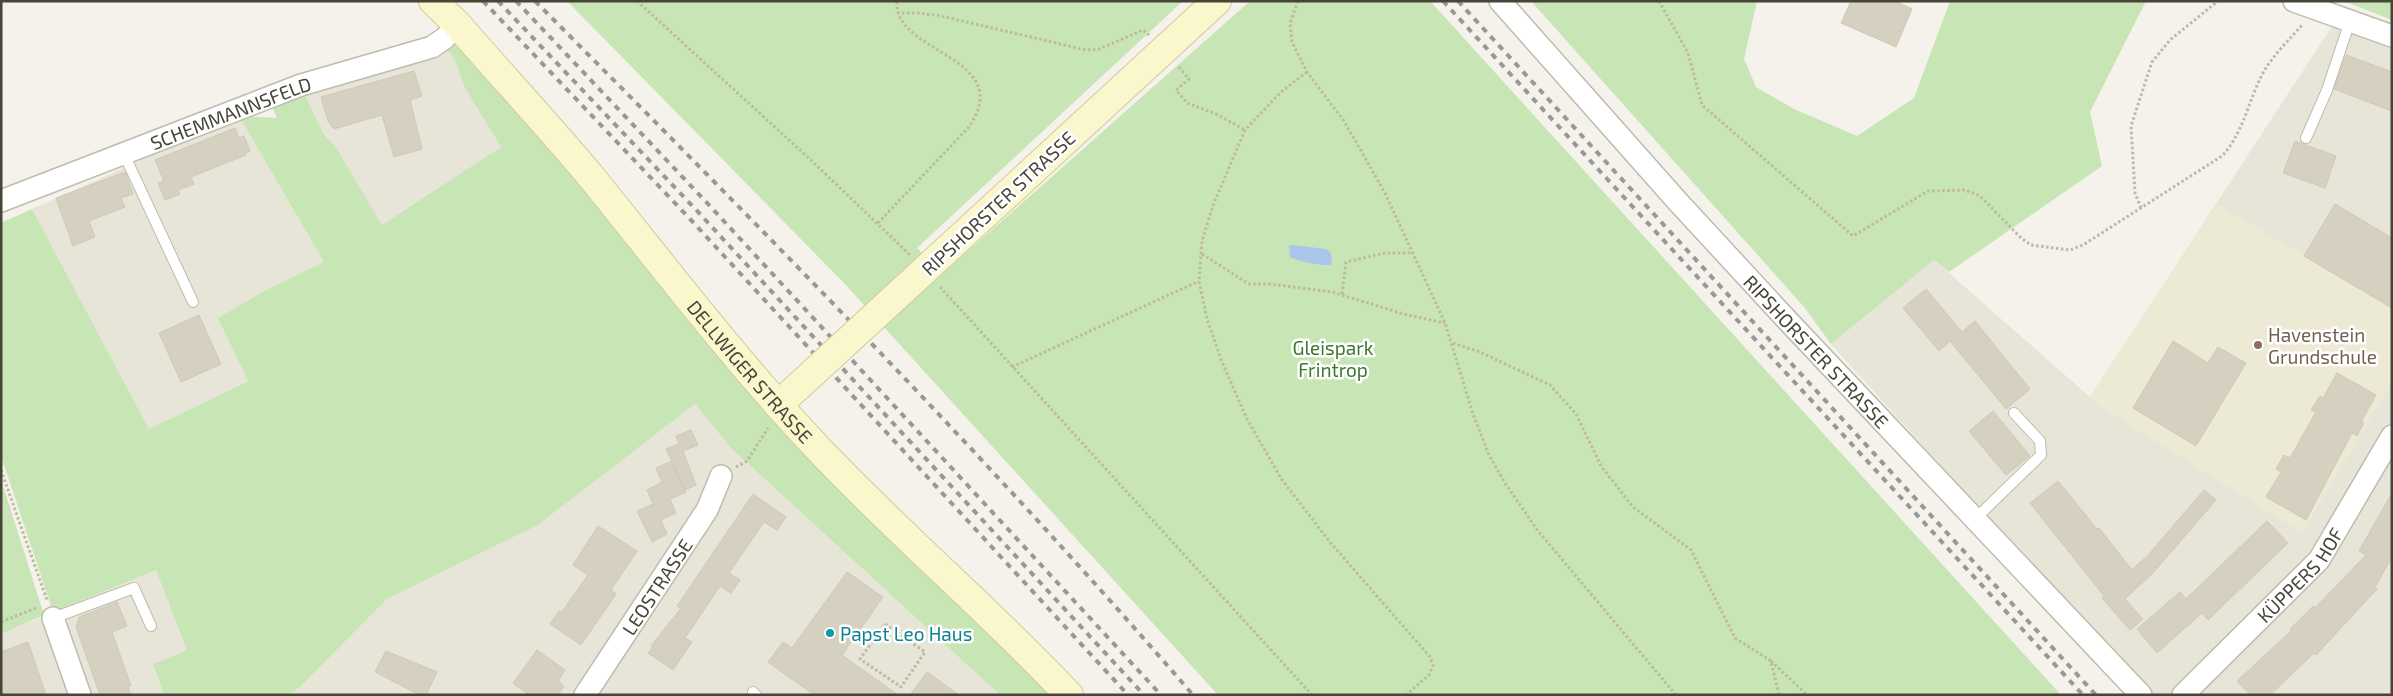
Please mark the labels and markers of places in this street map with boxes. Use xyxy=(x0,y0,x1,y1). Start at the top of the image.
place label: Havenstein Grundschule xyxy=(2268,323,2377,368)
marker: Havenstein Grundschule xyxy=(2252,339,2264,351)
place label: Papst Leo Haus xyxy=(840,622,972,645)
marker: Papst Leo Haus xyxy=(824,627,836,639)

